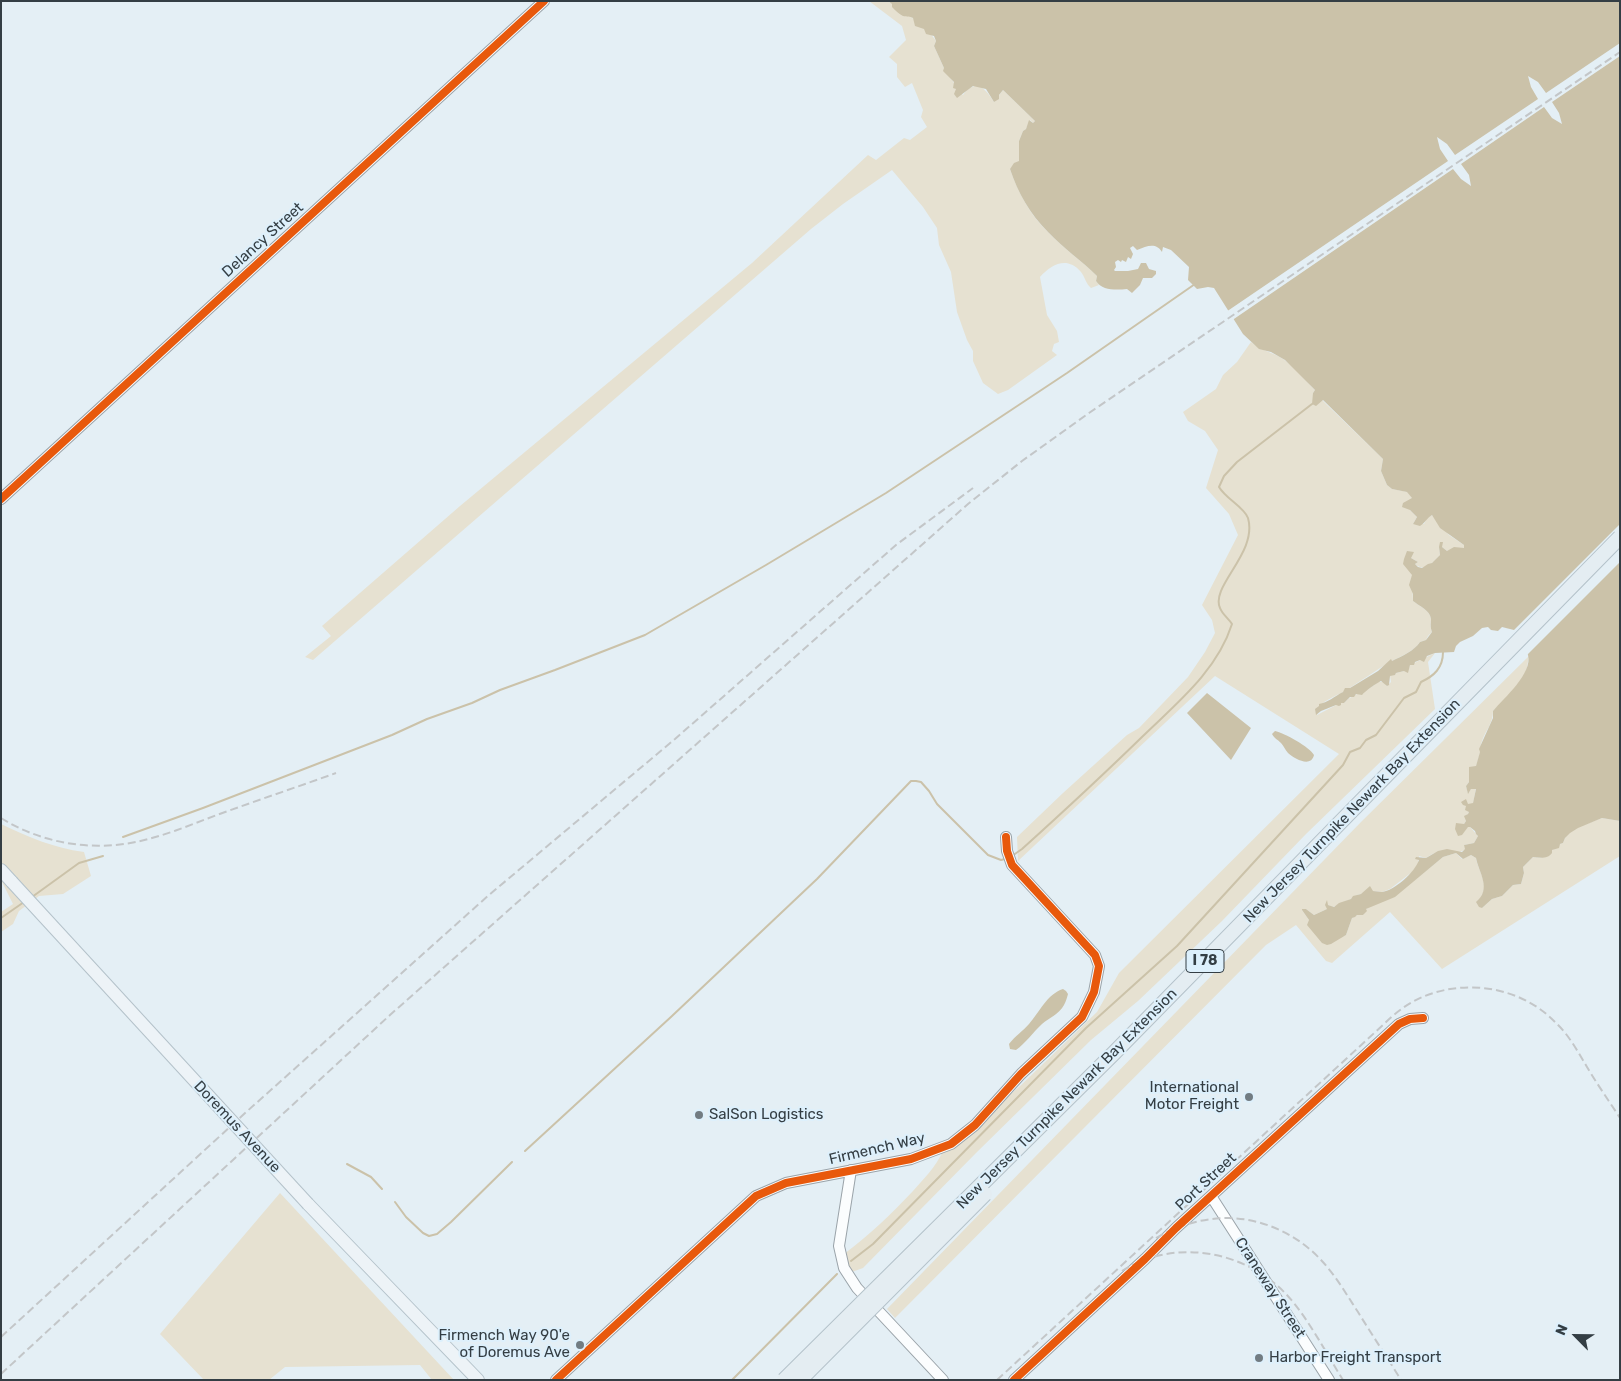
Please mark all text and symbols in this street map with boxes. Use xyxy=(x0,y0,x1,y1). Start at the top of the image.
street label: Delancy Street xyxy=(219,199,307,281)
street label: New Jersey Turnpike Newark Bay Extension xyxy=(1240,695,1464,927)
road number: I 78 xyxy=(1186,949,1224,972)
street label: New Jersey Turnpike Newark Bay Extension xyxy=(953,985,1181,1213)
street label: Doremus Avenue xyxy=(190,1077,284,1177)
place label: International Motor Freight xyxy=(1145,1079,1239,1114)
marker: International Motor Freight xyxy=(1243,1091,1255,1103)
place label: SalSon Logistics xyxy=(709,1106,824,1124)
marker: SalSon Logistics xyxy=(693,1109,705,1121)
street label: Firmench Way xyxy=(827,1129,927,1169)
street label: Port Street xyxy=(1172,1149,1240,1215)
street label: Craneway Street xyxy=(1231,1234,1309,1342)
north arrow xyxy=(1551,1311,1601,1361)
text: N xyxy=(1552,1322,1572,1338)
place label: Firmench Way 90'e of Doremus Ave xyxy=(439,1327,570,1362)
marker: Firmench Way 90'e of Doremus Ave xyxy=(574,1339,586,1351)
place label: Harbor Freight Transport xyxy=(1269,1349,1441,1367)
marker: Harbor Freight Transport xyxy=(1253,1352,1265,1364)

